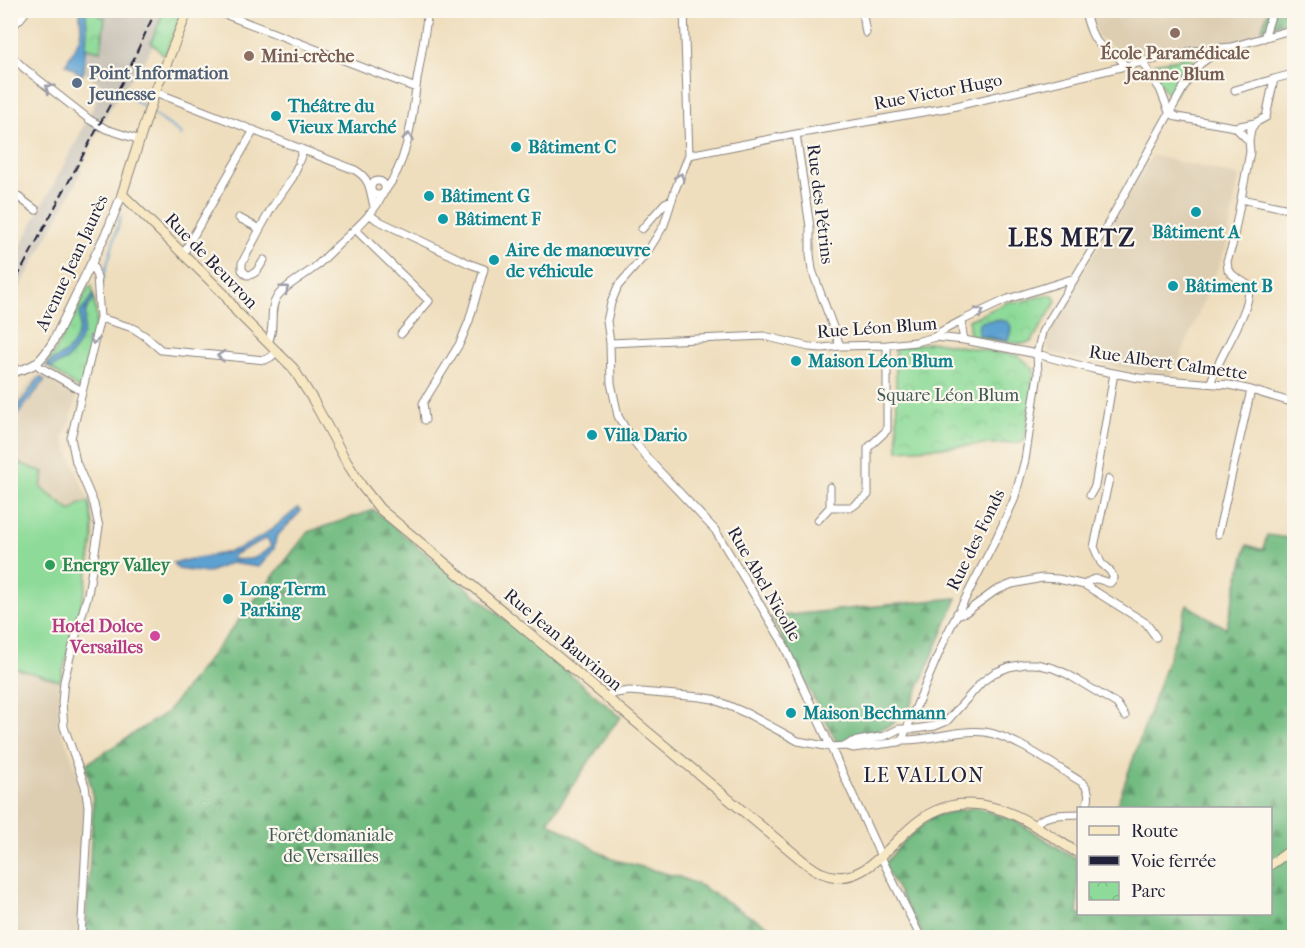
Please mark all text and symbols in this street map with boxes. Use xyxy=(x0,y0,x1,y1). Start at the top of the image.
marker: École Paramédicale Jeanne Blum xyxy=(1168,26,1182,40)
place label: École Paramédicale Jeanne Blum xyxy=(1100,41,1250,85)
place label: Mini-crèche xyxy=(260,46,354,67)
marker: Mini-crèche xyxy=(242,49,256,63)
place label: Point Information Jeunesse xyxy=(87,63,229,105)
street label: Rue Victor Hugo xyxy=(872,69,1004,115)
marker: Point Information Jeunesse xyxy=(70,76,84,90)
one-way arrow xyxy=(45,84,56,95)
place label: Théâtre du Vieux Marché xyxy=(287,96,396,138)
marker: Théâtre du Vieux Marché xyxy=(269,109,283,123)
one-way arrow xyxy=(401,133,414,143)
place label: Bâtiment C xyxy=(528,137,616,158)
marker: Bâtiment C xyxy=(509,140,523,154)
street label: Rue des Pétrins xyxy=(802,143,838,266)
one-way arrow xyxy=(673,173,685,184)
place label: Bâtiment G xyxy=(441,186,530,207)
marker: Bâtiment G xyxy=(422,189,436,203)
street label: Avenue Jean Jaurès xyxy=(31,191,113,335)
marker: Bâtiment A xyxy=(1189,205,1203,219)
street label: Rue de Beuvron xyxy=(160,209,262,314)
place label: Bâtiment F xyxy=(455,209,541,230)
marker: Bâtiment F xyxy=(436,212,450,226)
place label: Bâtiment A xyxy=(1152,222,1241,243)
district label: LES METZ xyxy=(1008,224,1136,252)
place label: Aire de manœuvre de véhicule xyxy=(505,240,651,282)
marker: Aire de manœuvre de véhicule xyxy=(487,253,501,267)
place label: Bâtiment B xyxy=(1185,276,1273,297)
marker: Bâtiment B xyxy=(1166,279,1180,293)
one-way arrow xyxy=(278,286,289,297)
one-way arrow xyxy=(974,307,985,319)
street label: Rue Léon Blum xyxy=(816,313,938,343)
one-way arrow xyxy=(89,335,102,345)
street label: Rue Albert Calmette xyxy=(1088,342,1249,385)
one-way arrow xyxy=(217,350,226,363)
place label: Maison Léon Blum xyxy=(807,351,954,372)
marker: Maison Léon Blum xyxy=(789,354,803,368)
park label: Square Léon Blum xyxy=(877,385,1019,406)
place label: Villa Dario xyxy=(603,425,687,446)
marker: Villa Dario xyxy=(585,428,599,442)
street label: Rue des Fonds xyxy=(942,486,1010,594)
street label: Rue Abel Nicolle xyxy=(723,523,805,645)
place label: Energy Valley xyxy=(62,555,171,576)
marker: Energy Valley xyxy=(43,558,57,572)
place label: Long Term Parking xyxy=(240,579,327,621)
street label: Rue Jean Bauvinon xyxy=(500,584,627,696)
marker: Long Term Parking xyxy=(221,592,235,606)
place label: Hotel Dolce Versailles xyxy=(51,616,143,658)
marker: Hotel Dolce Versailles xyxy=(148,629,162,643)
place label: Maison Bechmann xyxy=(802,703,946,724)
marker: Maison Bechmann xyxy=(784,706,798,720)
district label: LE VALLON xyxy=(863,764,985,787)
legend xyxy=(1077,807,1272,915)
text: Route xyxy=(1131,821,1178,842)
park label: Forêt domaniale de Versailles xyxy=(268,825,394,867)
text: Voie ferrée xyxy=(1130,851,1216,872)
text: Parc xyxy=(1131,881,1166,902)

